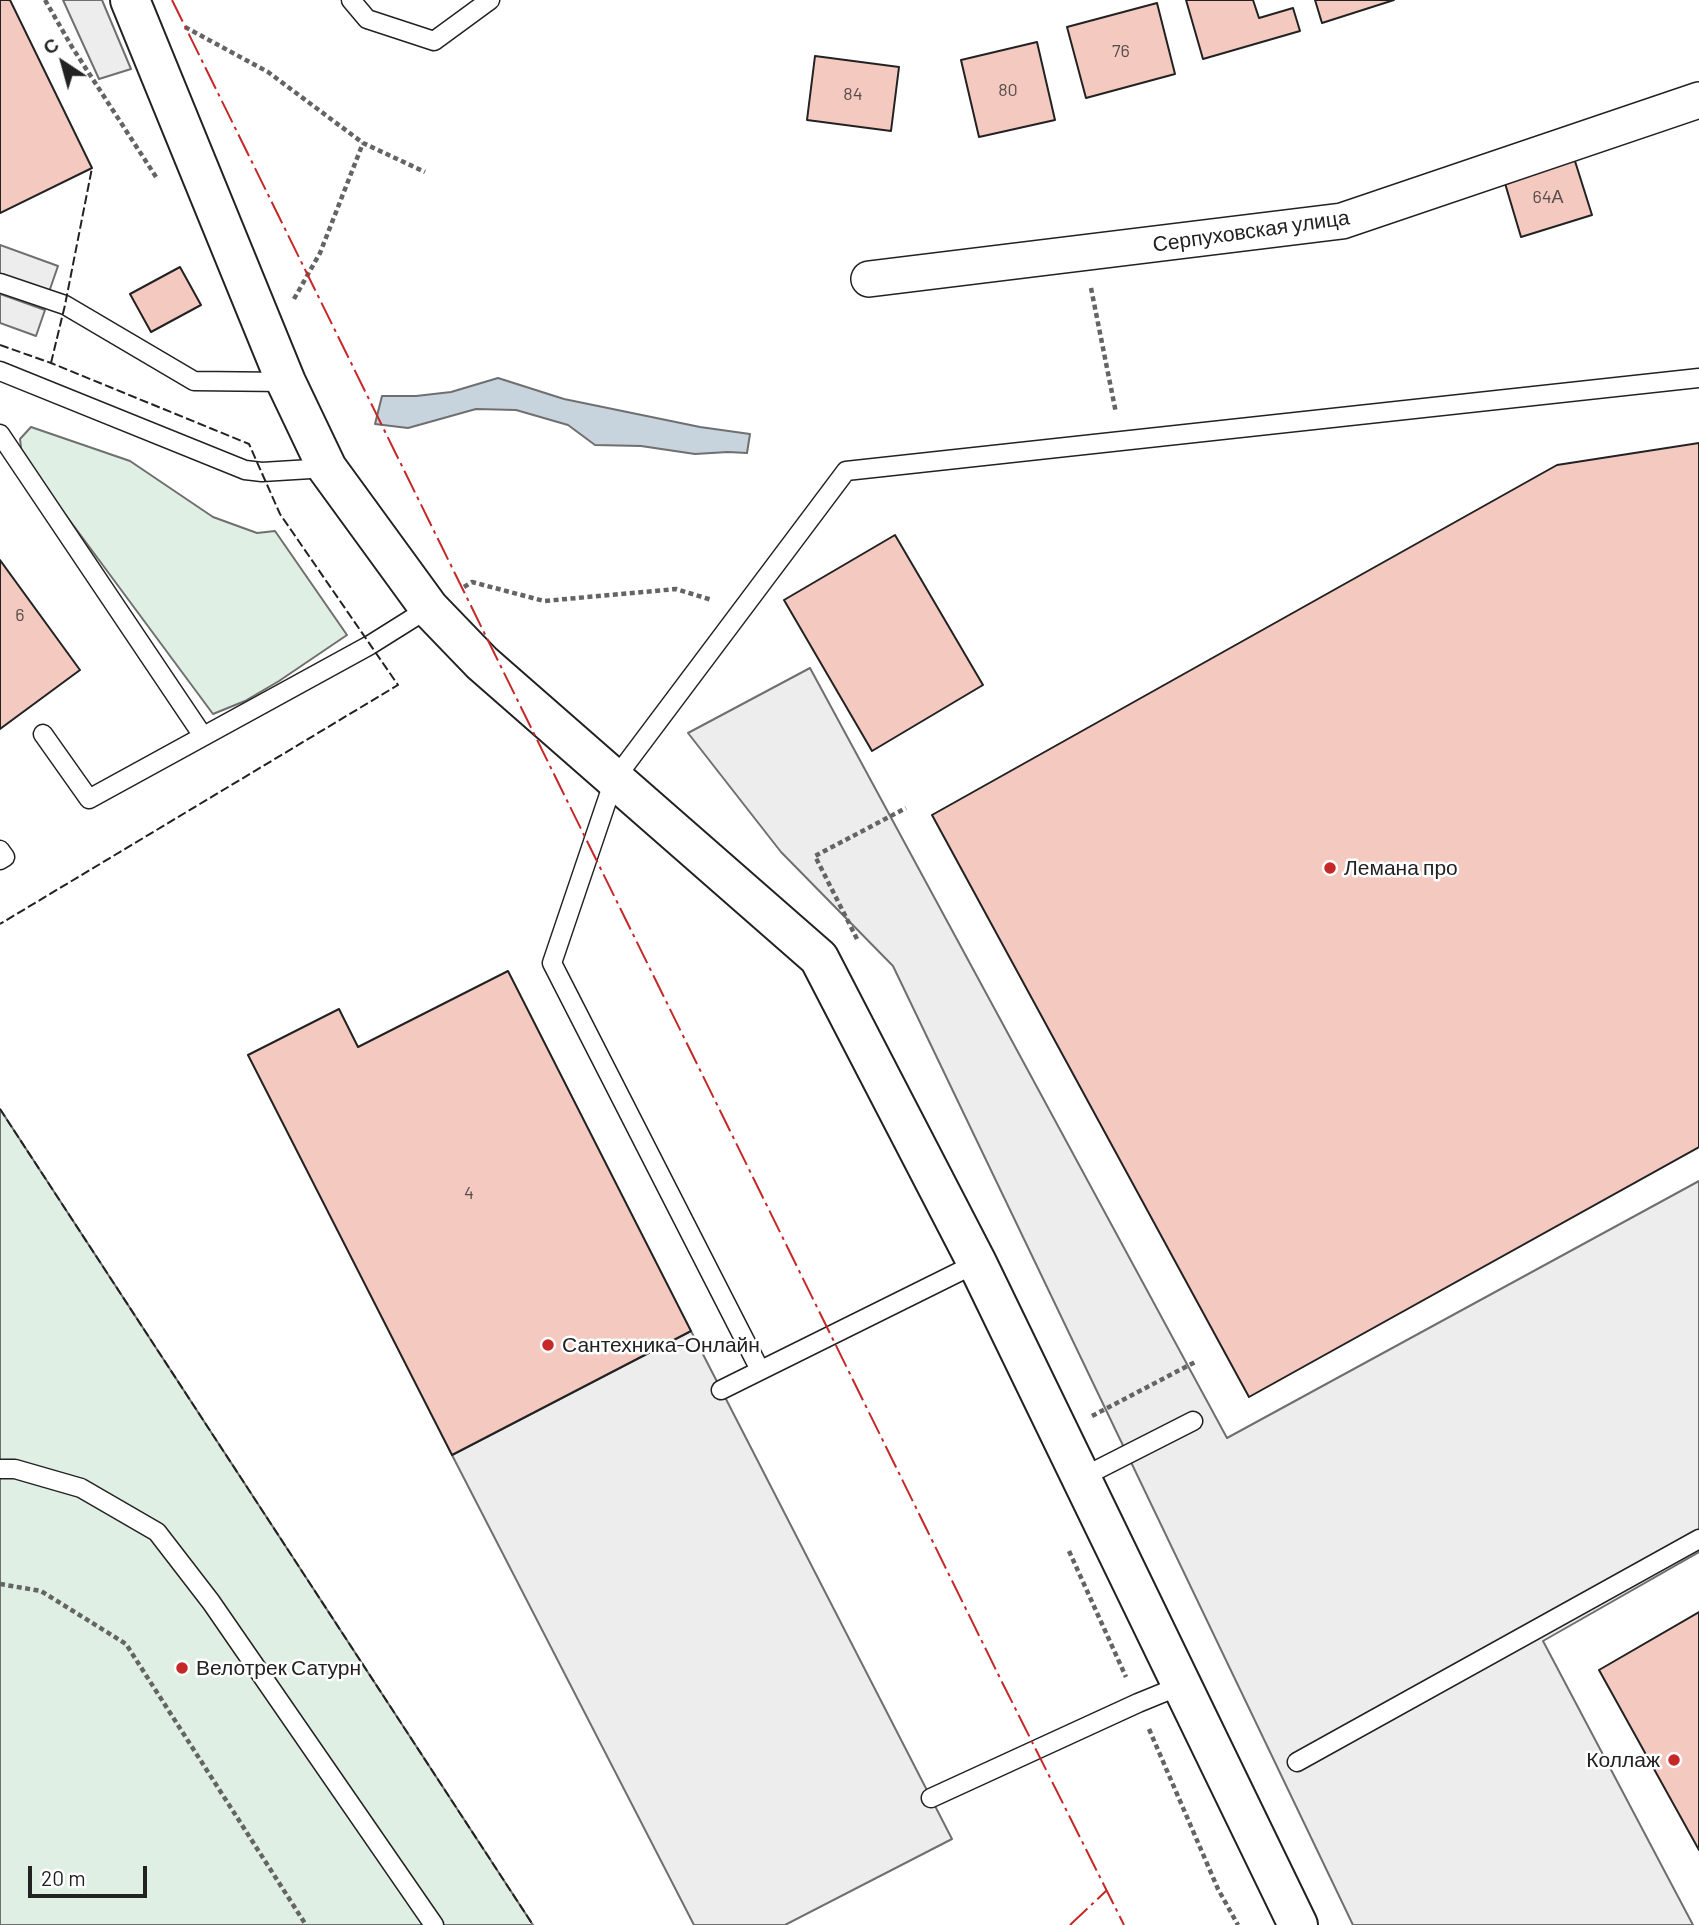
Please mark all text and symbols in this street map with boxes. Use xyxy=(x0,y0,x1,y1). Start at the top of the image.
north arrow xyxy=(28,28,98,98)
text: С xyxy=(38,32,63,59)
house number: 76 xyxy=(1112,40,1130,62)
house number: 80 xyxy=(998,79,1018,101)
house number: 84 xyxy=(843,83,863,105)
house number: 64А xyxy=(1532,186,1564,208)
street label: Серпуховская улица xyxy=(1151,205,1351,257)
house number: 6 xyxy=(15,604,25,626)
place label: Лемана про xyxy=(1344,855,1458,881)
marker: Лемана про xyxy=(1322,860,1338,876)
house number: 4 xyxy=(464,1182,474,1204)
place label: Сантехника-Онлайн xyxy=(562,1332,760,1358)
marker: Сантехника-Онлайн xyxy=(540,1337,556,1353)
place label: Велотрек Сатурн xyxy=(196,1655,361,1681)
marker: Велотрек Сатурн xyxy=(174,1660,190,1676)
place label: Коллаж xyxy=(1586,1747,1660,1773)
marker: Коллаж xyxy=(1666,1752,1682,1768)
scale bar xyxy=(32,1852,150,1896)
text: 20 m xyxy=(41,1865,86,1890)

